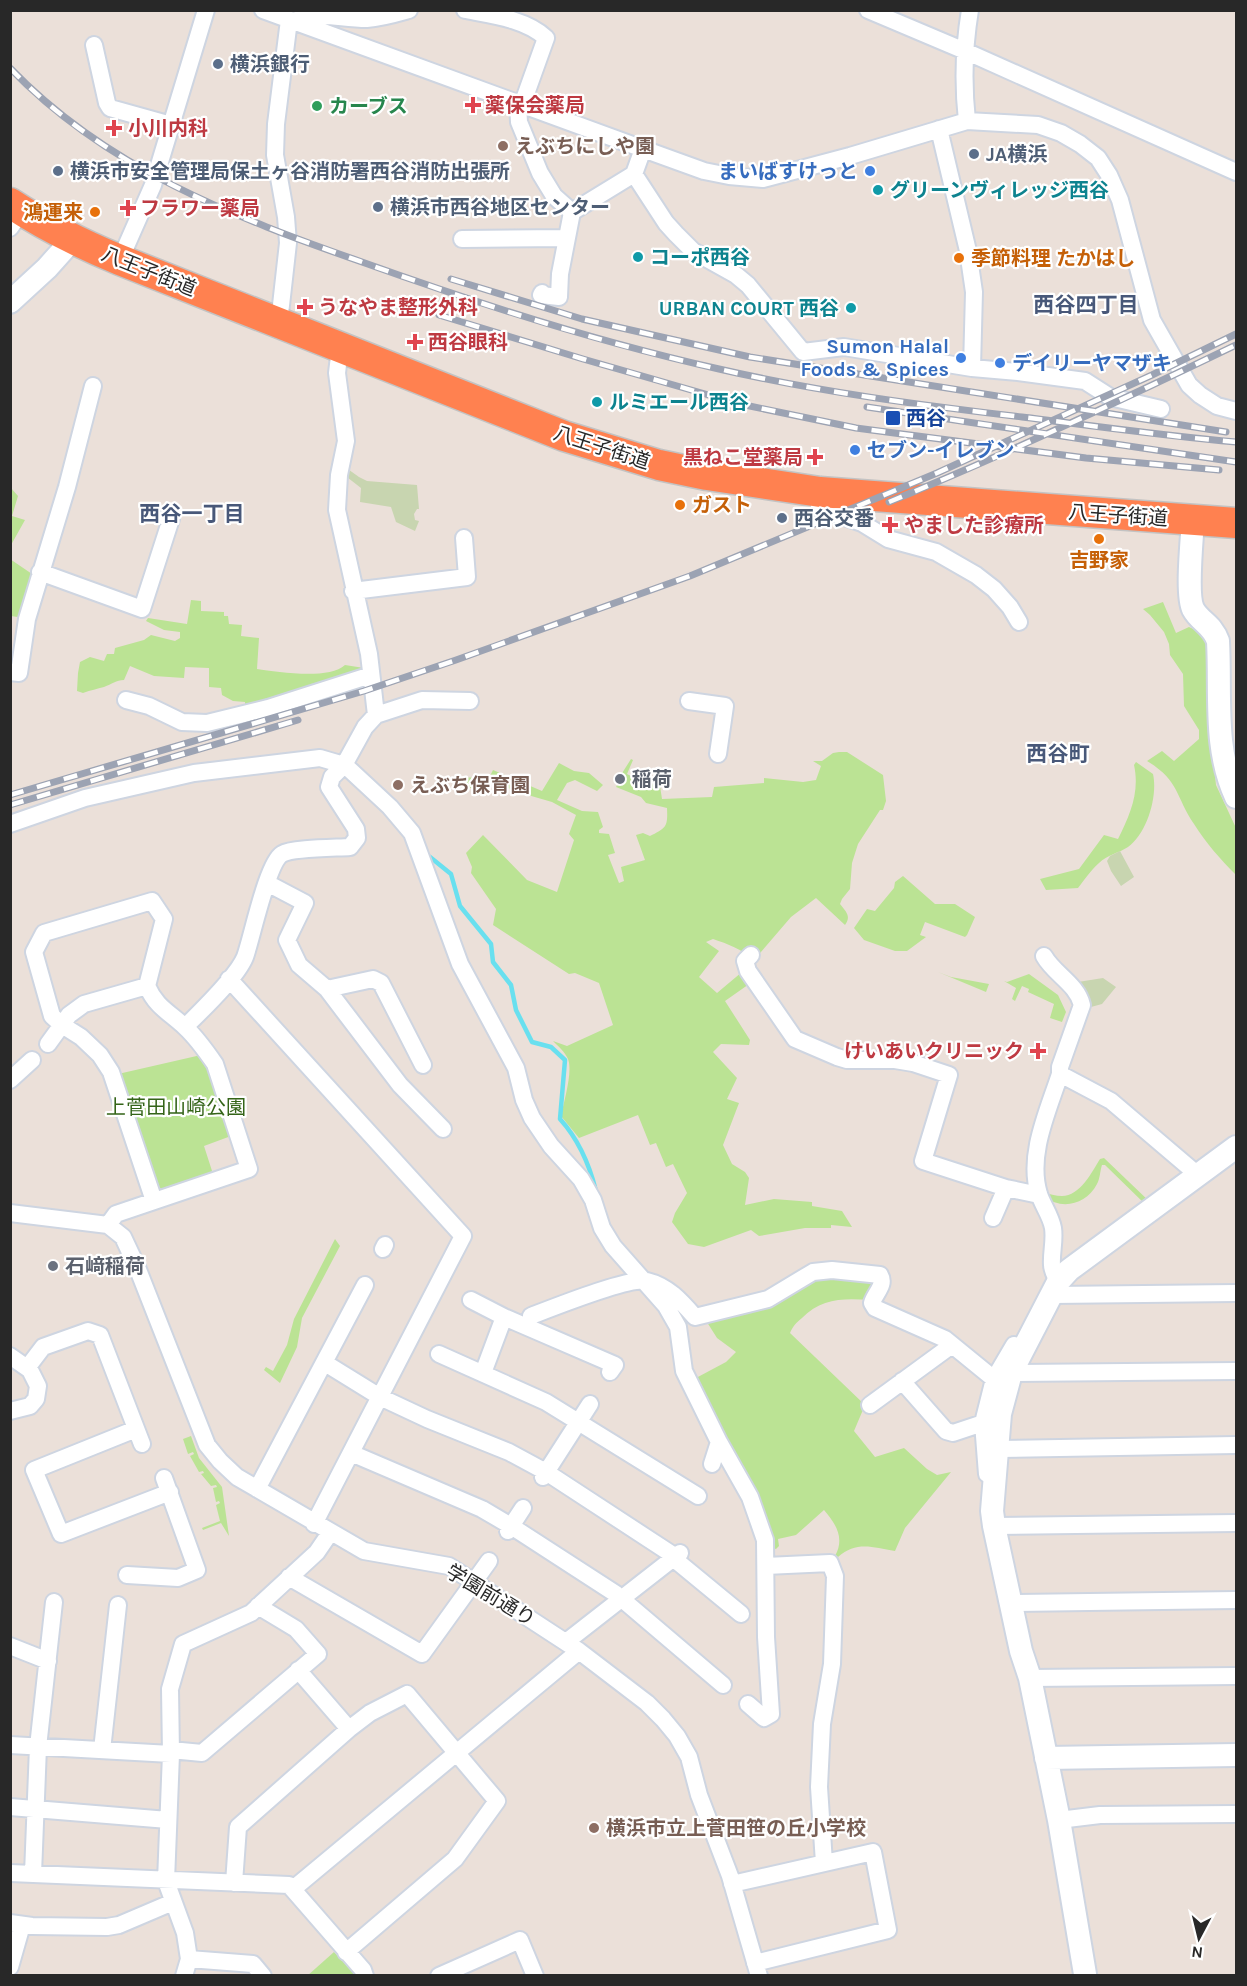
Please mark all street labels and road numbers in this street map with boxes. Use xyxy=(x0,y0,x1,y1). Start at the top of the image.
street label: 八王子街道 xyxy=(98,242,199,301)
street label: 八王子街道 xyxy=(551,421,653,474)
street label: 八王子街道 xyxy=(1067,501,1169,530)
street label: 学園前通り xyxy=(442,1560,540,1631)

